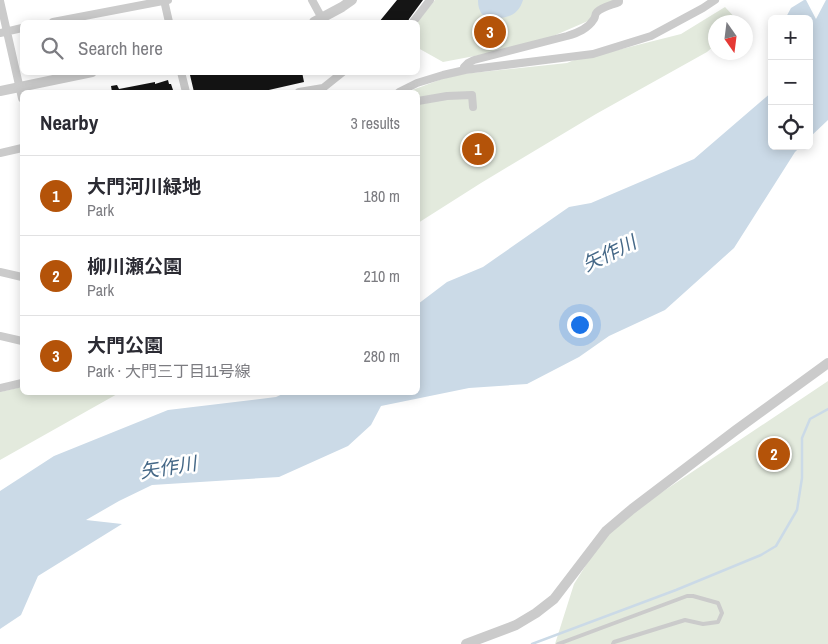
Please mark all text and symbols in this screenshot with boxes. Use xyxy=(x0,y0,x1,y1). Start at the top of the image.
pin: 3 xyxy=(474,13,506,51)
north arrow xyxy=(708,15,753,60)
map controls xyxy=(768,15,813,150)
button: + xyxy=(768,15,813,60)
search box xyxy=(20,20,420,75)
icon: search xyxy=(38,34,66,62)
text: Search here xyxy=(78,35,163,61)
button: − xyxy=(768,60,813,105)
button: locate xyxy=(768,105,813,150)
text: Nearby xyxy=(40,108,98,137)
text: 3 results xyxy=(350,112,400,134)
pin: 1 xyxy=(462,130,494,168)
text: 大門河川緑地 xyxy=(87,173,201,199)
text: 1 xyxy=(52,185,60,207)
text: 180 m xyxy=(364,185,400,207)
text: Park xyxy=(87,199,114,221)
water label: 矢作川 xyxy=(578,228,642,277)
text: 柳川瀬公園 xyxy=(87,253,182,279)
text: 2 xyxy=(52,265,60,287)
text: 210 m xyxy=(364,265,400,287)
text: Park xyxy=(87,279,114,301)
your location xyxy=(567,312,593,338)
text: 大門公園 xyxy=(87,332,163,358)
text: 3 xyxy=(52,345,60,367)
text: 280 m xyxy=(364,345,400,367)
text: Park · 大門三丁目11号線 xyxy=(87,360,251,382)
pin: 2 xyxy=(758,435,790,473)
water label: 矢作川 xyxy=(138,449,200,484)

